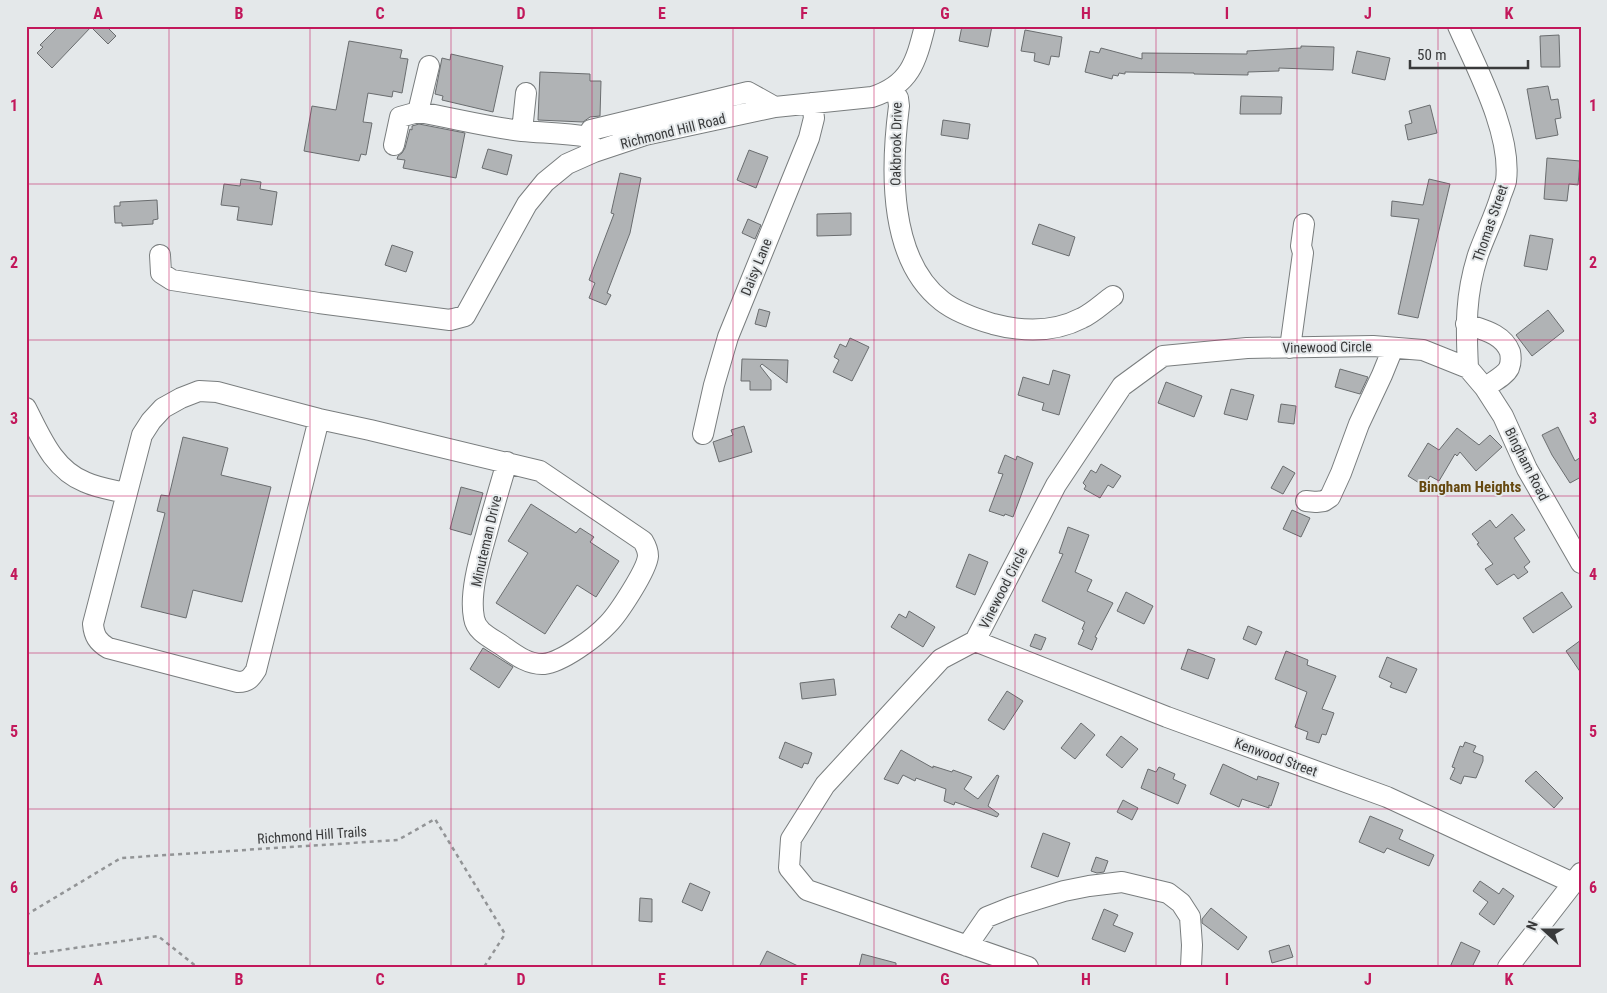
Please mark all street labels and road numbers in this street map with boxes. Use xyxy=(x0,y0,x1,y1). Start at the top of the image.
street label: Oakbrook Drive xyxy=(887,101,905,186)
street label: Richmond Hill Road xyxy=(619,110,727,152)
street label: Thomas Street xyxy=(1469,182,1511,264)
street label: Daisy Lane xyxy=(737,236,775,298)
street label: Vinewood Circle xyxy=(1282,338,1372,356)
street label: Bingham Road xyxy=(1502,425,1552,503)
street label: Minuteman Drive xyxy=(468,493,504,588)
street label: Vinewood Circle xyxy=(976,544,1031,631)
street label: Kenwood Street xyxy=(1232,735,1320,779)
street label: Richmond Hill Trails xyxy=(257,823,367,847)

